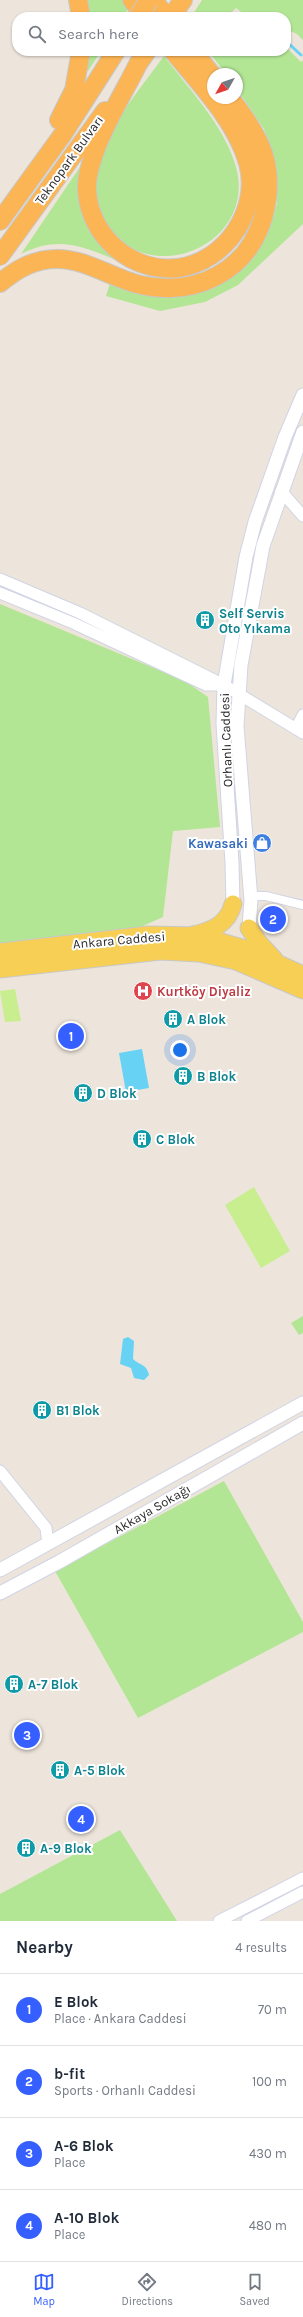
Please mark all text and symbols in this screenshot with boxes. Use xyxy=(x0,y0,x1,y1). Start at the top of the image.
search box xyxy=(12,12,291,56)
icon: search xyxy=(26,23,48,45)
text: Search here xyxy=(58,25,139,43)
north arrow xyxy=(207,68,243,104)
street label: Teknopark Bulvarı xyxy=(32,113,106,207)
place label: Self Servis Oto Yıkama xyxy=(219,606,291,636)
building icon: Self Servis Oto Yıkama xyxy=(194,609,216,631)
street label: Orhanlı Caddesi xyxy=(217,693,235,787)
shop icon: Kawasaki xyxy=(251,832,273,854)
place label: Kawasaki xyxy=(188,836,248,851)
pin: 2 xyxy=(260,904,286,934)
street label: Ankara Caddesi xyxy=(72,928,166,952)
hospital icon: Kurtköy Diyaliz xyxy=(132,980,154,1002)
place label: Kurtköy Diyaliz xyxy=(157,984,251,999)
building icon: A Blok xyxy=(162,1008,184,1030)
place label: A Blok xyxy=(187,1012,226,1027)
pin: 1 xyxy=(58,1021,84,1051)
your location xyxy=(170,1040,190,1060)
building icon: B Blok xyxy=(172,1065,194,1087)
place label: B Blok xyxy=(197,1069,236,1084)
building icon: D Blok xyxy=(72,1082,94,1104)
place label: D Blok xyxy=(97,1086,137,1101)
building icon: C Blok xyxy=(131,1128,153,1150)
place label: C Blok xyxy=(156,1132,195,1147)
building icon: B1 Blok xyxy=(31,1399,53,1421)
place label: B1 Blok xyxy=(56,1403,100,1418)
street label: Akkaya Sokağı xyxy=(111,1481,193,1537)
building icon: A-7 Blok xyxy=(3,1673,25,1695)
place label: A-7 Blok xyxy=(28,1677,78,1692)
pin: 3 xyxy=(14,1720,40,1750)
building icon: A-5 Blok xyxy=(49,1759,71,1781)
place label: A-5 Blok xyxy=(74,1763,126,1778)
pin: 4 xyxy=(68,1804,94,1834)
building icon: A-9 Blok xyxy=(15,1837,37,1859)
place label: A-9 Blok xyxy=(40,1841,92,1856)
text: Nearby xyxy=(16,1937,73,1957)
text: 4 results xyxy=(235,1940,287,1955)
text: E Blok xyxy=(54,1993,98,2011)
text: 1 xyxy=(27,2002,31,2017)
text: 70 m xyxy=(258,2002,287,2017)
text: Place · Ankara Caddesi xyxy=(54,2011,187,2026)
text: b-fit xyxy=(54,2065,85,2083)
text: 2 xyxy=(25,2074,33,2089)
text: 100 m xyxy=(252,2074,287,2089)
text: Sports · Orhanlı Caddesi xyxy=(54,2083,196,2098)
text: A-6 Blok xyxy=(54,2137,114,2155)
text: 3 xyxy=(25,2146,33,2161)
text: 430 m xyxy=(249,2146,287,2161)
text: Place xyxy=(54,2155,85,2170)
text: A-10 Blok xyxy=(54,2209,119,2227)
text: 4 xyxy=(25,2218,33,2233)
text: 480 m xyxy=(249,2218,287,2233)
text: Place xyxy=(54,2227,85,2242)
tab: Map xyxy=(33,2271,55,2308)
tab: Directions xyxy=(121,2271,173,2308)
tab: Saved xyxy=(239,2271,270,2308)

